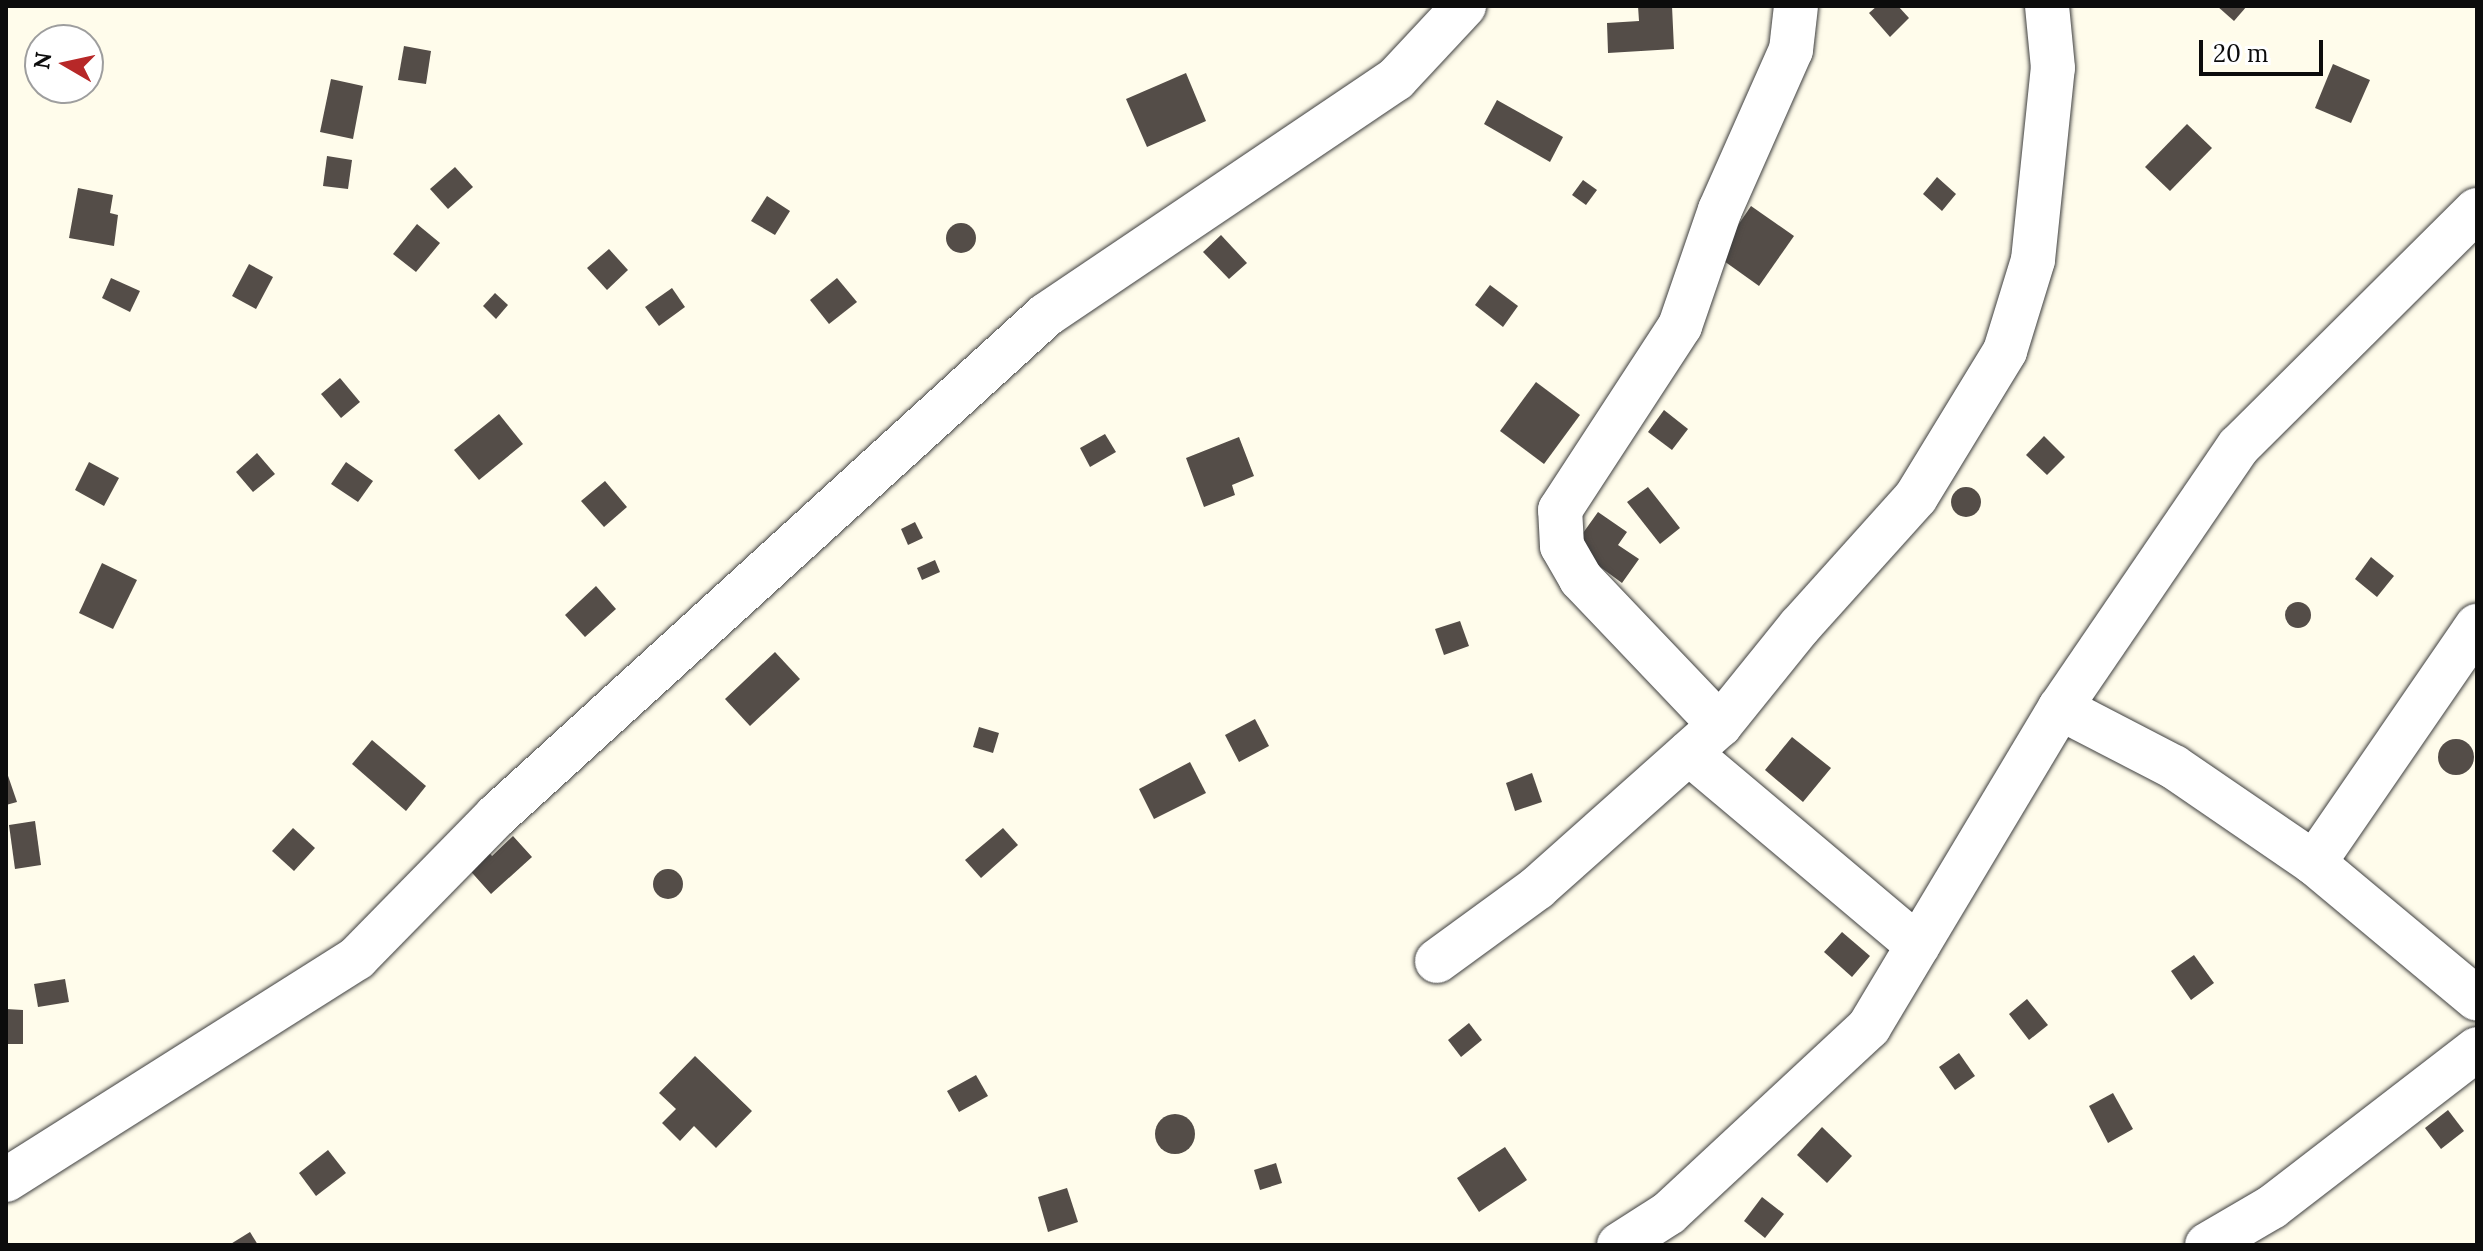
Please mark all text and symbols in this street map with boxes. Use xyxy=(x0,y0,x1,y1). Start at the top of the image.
north arrow xyxy=(24,24,104,104)
scale bar xyxy=(2203,24,2327,74)
text: 20 m xyxy=(2213,38,2269,69)
text: N xyxy=(27,50,57,71)

